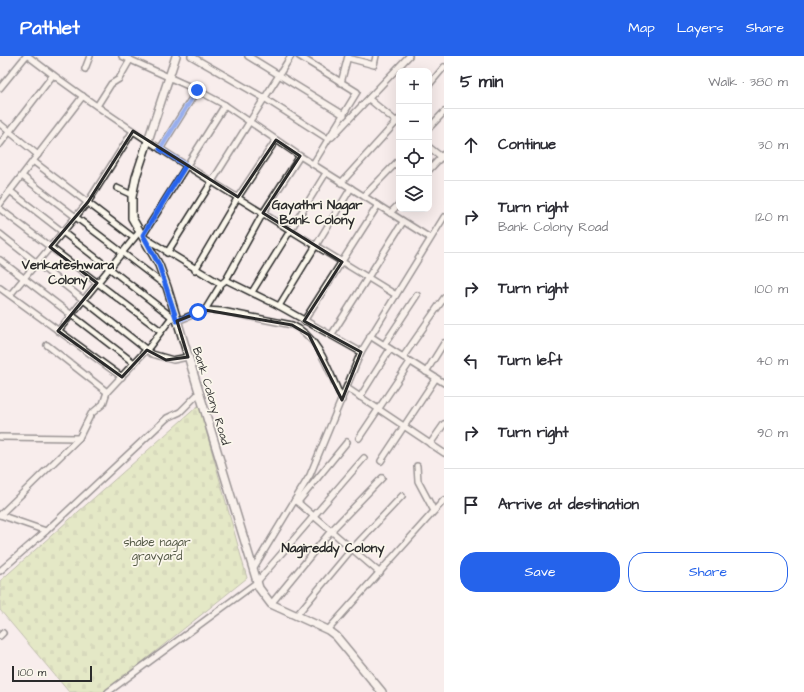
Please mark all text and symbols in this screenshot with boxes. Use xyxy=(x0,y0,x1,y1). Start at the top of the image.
text: Pathlet xyxy=(20,15,80,42)
text: Map xyxy=(628,18,655,38)
text: Layers xyxy=(677,18,724,38)
text: Share xyxy=(746,18,784,38)
map controls xyxy=(396,68,432,212)
button: + xyxy=(396,68,432,104)
text: 5 min xyxy=(460,70,503,94)
text: Walk · 380 m xyxy=(708,73,788,91)
route end xyxy=(188,81,206,99)
button: − xyxy=(396,104,432,140)
icon: ahead xyxy=(460,134,482,156)
text: Continue xyxy=(498,134,556,155)
text: 30 m xyxy=(758,136,788,154)
button: locate xyxy=(396,140,432,176)
button: layers xyxy=(396,176,432,212)
district label: Gayathri Nagar Bank Colony xyxy=(272,196,363,230)
text: Turn right xyxy=(498,197,569,218)
icon: right xyxy=(460,206,482,228)
text: 120 m xyxy=(755,208,788,226)
text: Bank Colony Road xyxy=(498,218,608,236)
district label: Venkateshwara Colony xyxy=(21,256,115,290)
icon: right xyxy=(460,278,482,300)
text: Turn right xyxy=(498,278,569,299)
text: 100 m xyxy=(755,280,788,298)
route start xyxy=(189,303,207,321)
street label: Bank Colony Road xyxy=(187,345,234,447)
icon: left xyxy=(460,350,482,372)
text: Turn left xyxy=(498,350,562,371)
text: 40 m xyxy=(756,352,788,370)
icon: right xyxy=(460,422,482,444)
text: Turn right xyxy=(498,422,569,443)
text: 90 m xyxy=(757,424,788,442)
icon: arrive xyxy=(460,494,482,516)
text: Arrive at destination xyxy=(498,494,639,515)
park label: shabe nagar gravyard xyxy=(123,534,191,566)
district label: Nagireddy Colony xyxy=(282,539,385,559)
button: Save xyxy=(460,552,620,592)
button: Share xyxy=(628,552,788,592)
scale bar xyxy=(12,664,92,683)
text: 100 m xyxy=(18,665,46,680)

